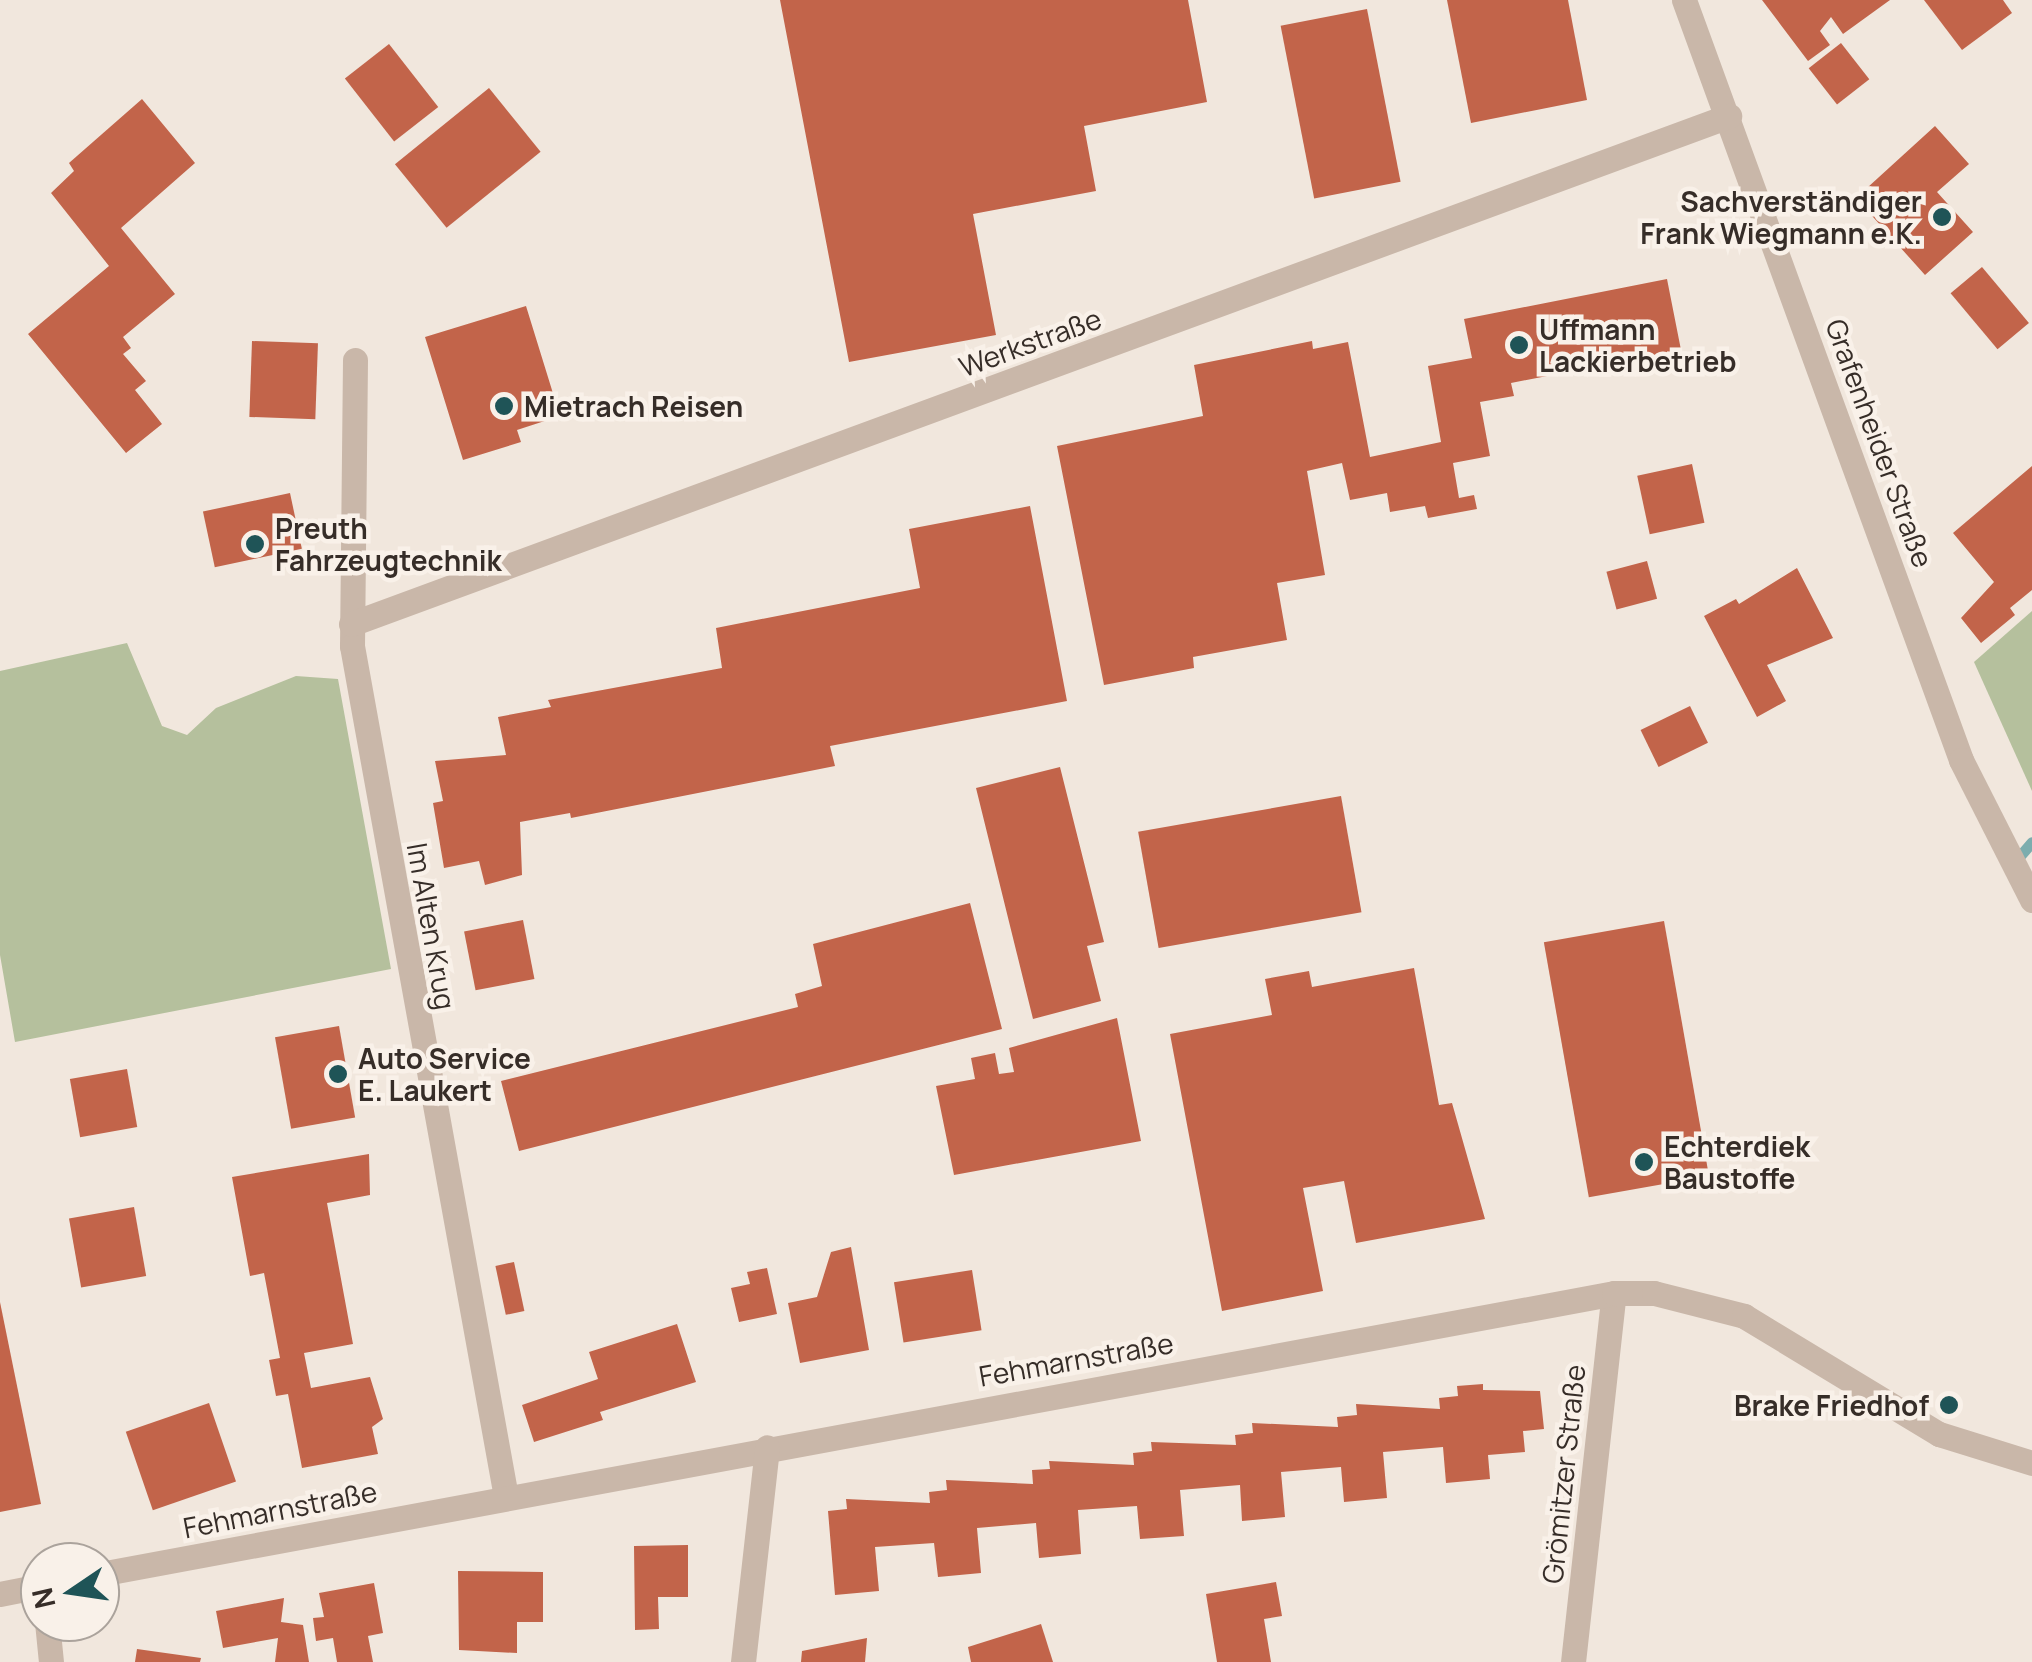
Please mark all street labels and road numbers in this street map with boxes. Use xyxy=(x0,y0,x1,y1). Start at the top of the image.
street label: Werkstraße xyxy=(954,301,1106,383)
street label: Grafenheider Straße xyxy=(1819,314,1941,572)
street label: Im Alten Krug xyxy=(401,840,463,1012)
street label: Fehmarnstraße xyxy=(976,1325,1176,1393)
street label: Grömitzer Straße xyxy=(1535,1363,1591,1585)
street label: Fehmarnstraße xyxy=(180,1474,380,1544)

